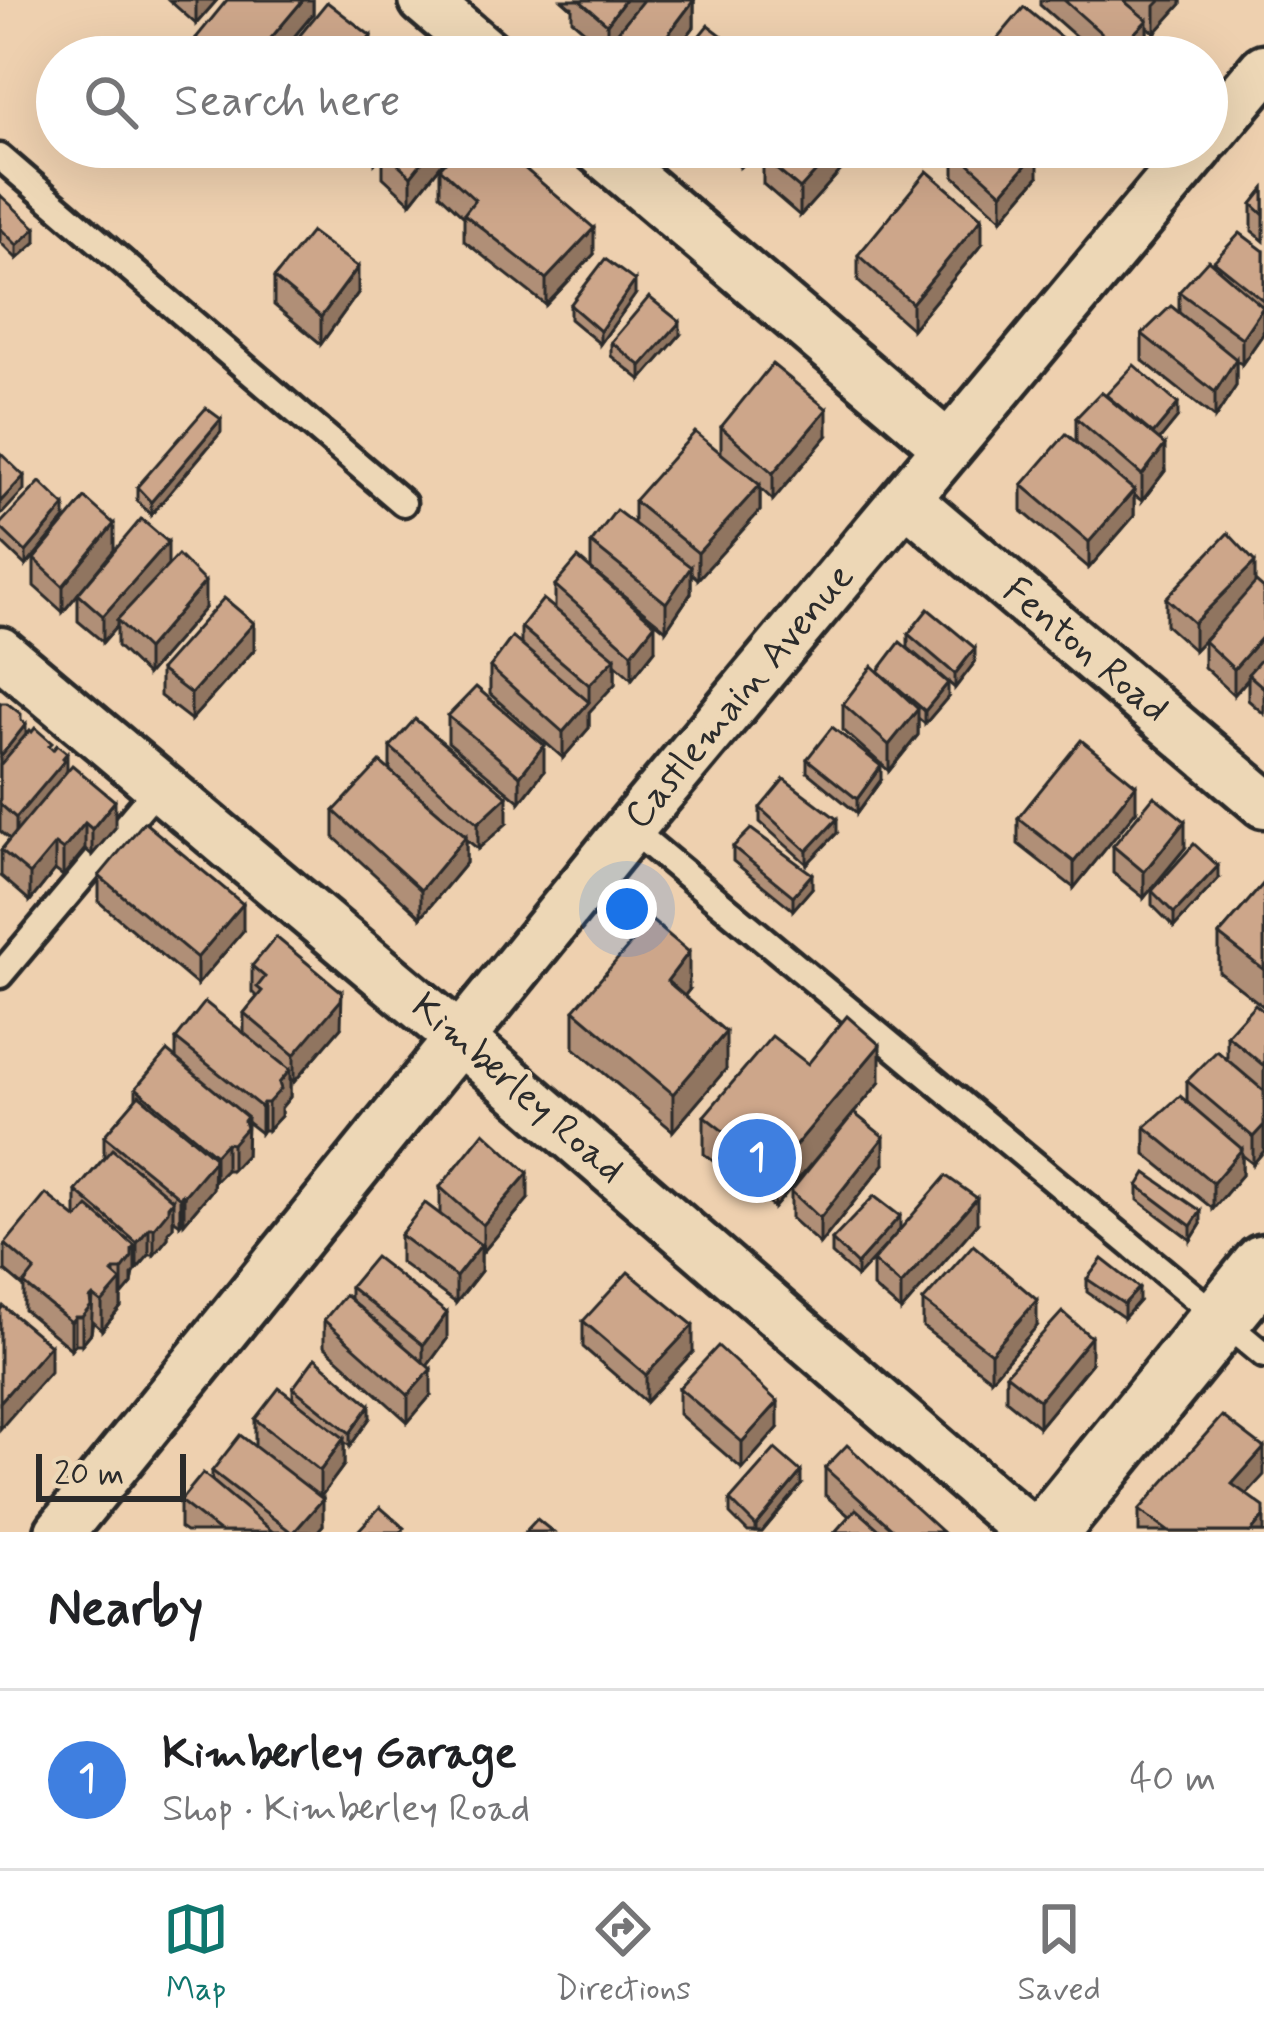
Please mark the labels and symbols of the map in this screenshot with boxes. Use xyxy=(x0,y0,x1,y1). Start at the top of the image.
street label: Castlemain Avenue xyxy=(614,553,866,841)
street label: Fenton Road xyxy=(991,567,1179,735)
your location xyxy=(597,879,657,939)
street label: Kimberley Road xyxy=(400,982,634,1196)
pin: 1 xyxy=(718,1113,796,1203)
scale bar xyxy=(36,1448,186,1501)

